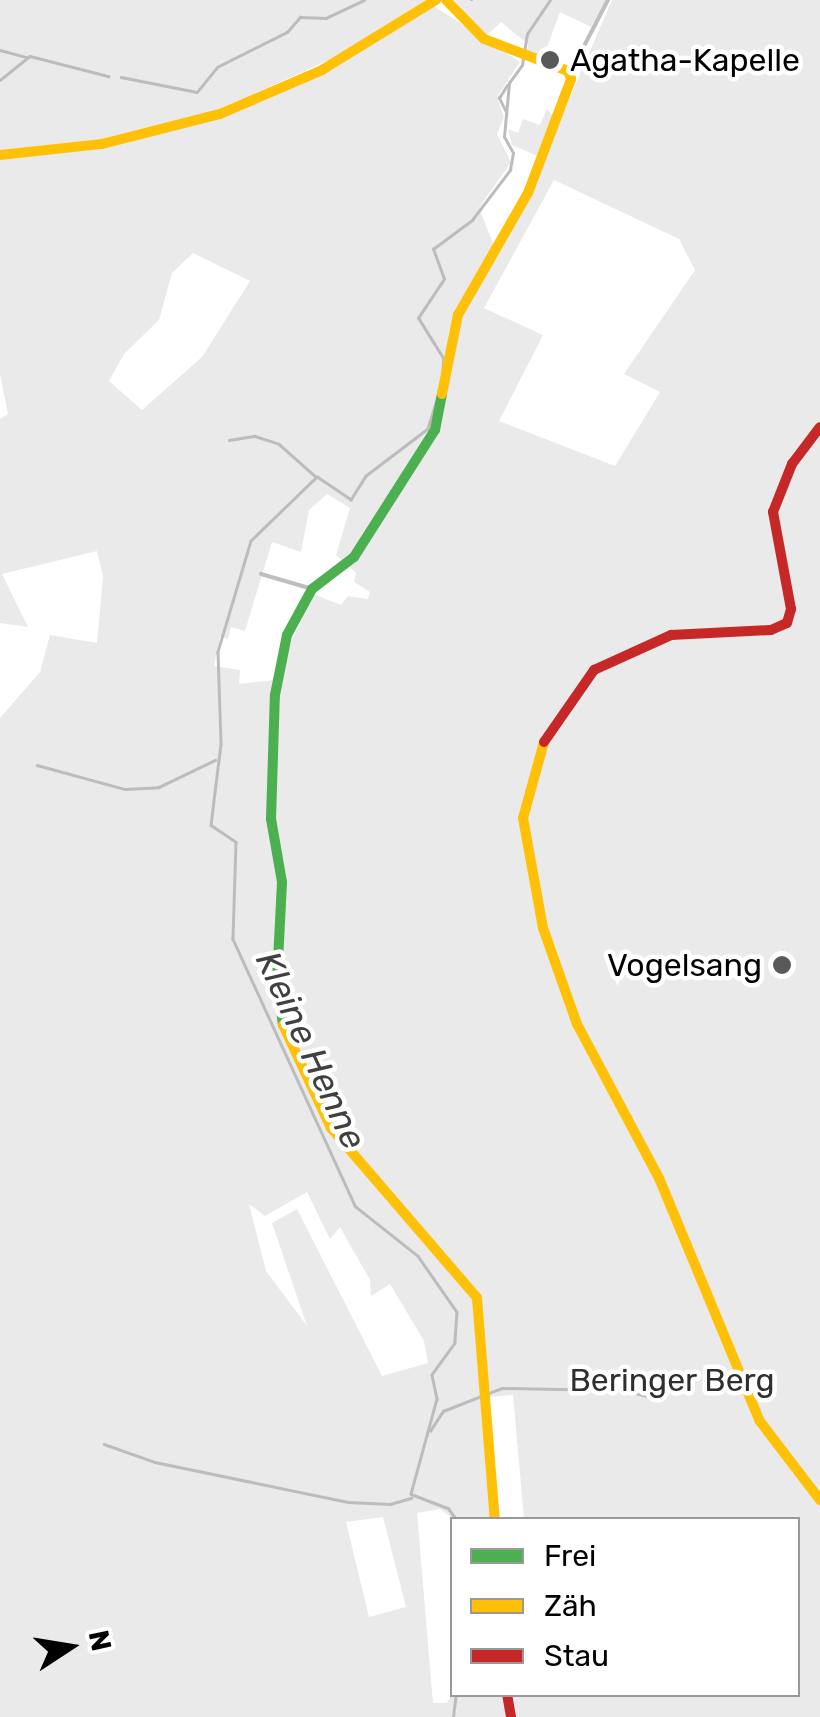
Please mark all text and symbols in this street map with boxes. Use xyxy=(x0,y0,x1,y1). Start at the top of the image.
place label: Agatha-Kapelle xyxy=(570,41,800,79)
marker: Agatha-Kapelle xyxy=(539,49,561,71)
water label: Kleine Henne xyxy=(247,945,375,1155)
place label: Vogelsang xyxy=(607,946,762,984)
marker: Vogelsang xyxy=(771,954,793,976)
park label: Beringer Berg xyxy=(569,1361,775,1399)
legend xyxy=(450,1517,800,1697)
text: Frei xyxy=(544,1538,596,1574)
text: Zäh xyxy=(544,1588,597,1624)
north arrow xyxy=(20,1597,120,1697)
text: N xyxy=(82,1627,118,1654)
text: Stau xyxy=(544,1638,609,1674)

